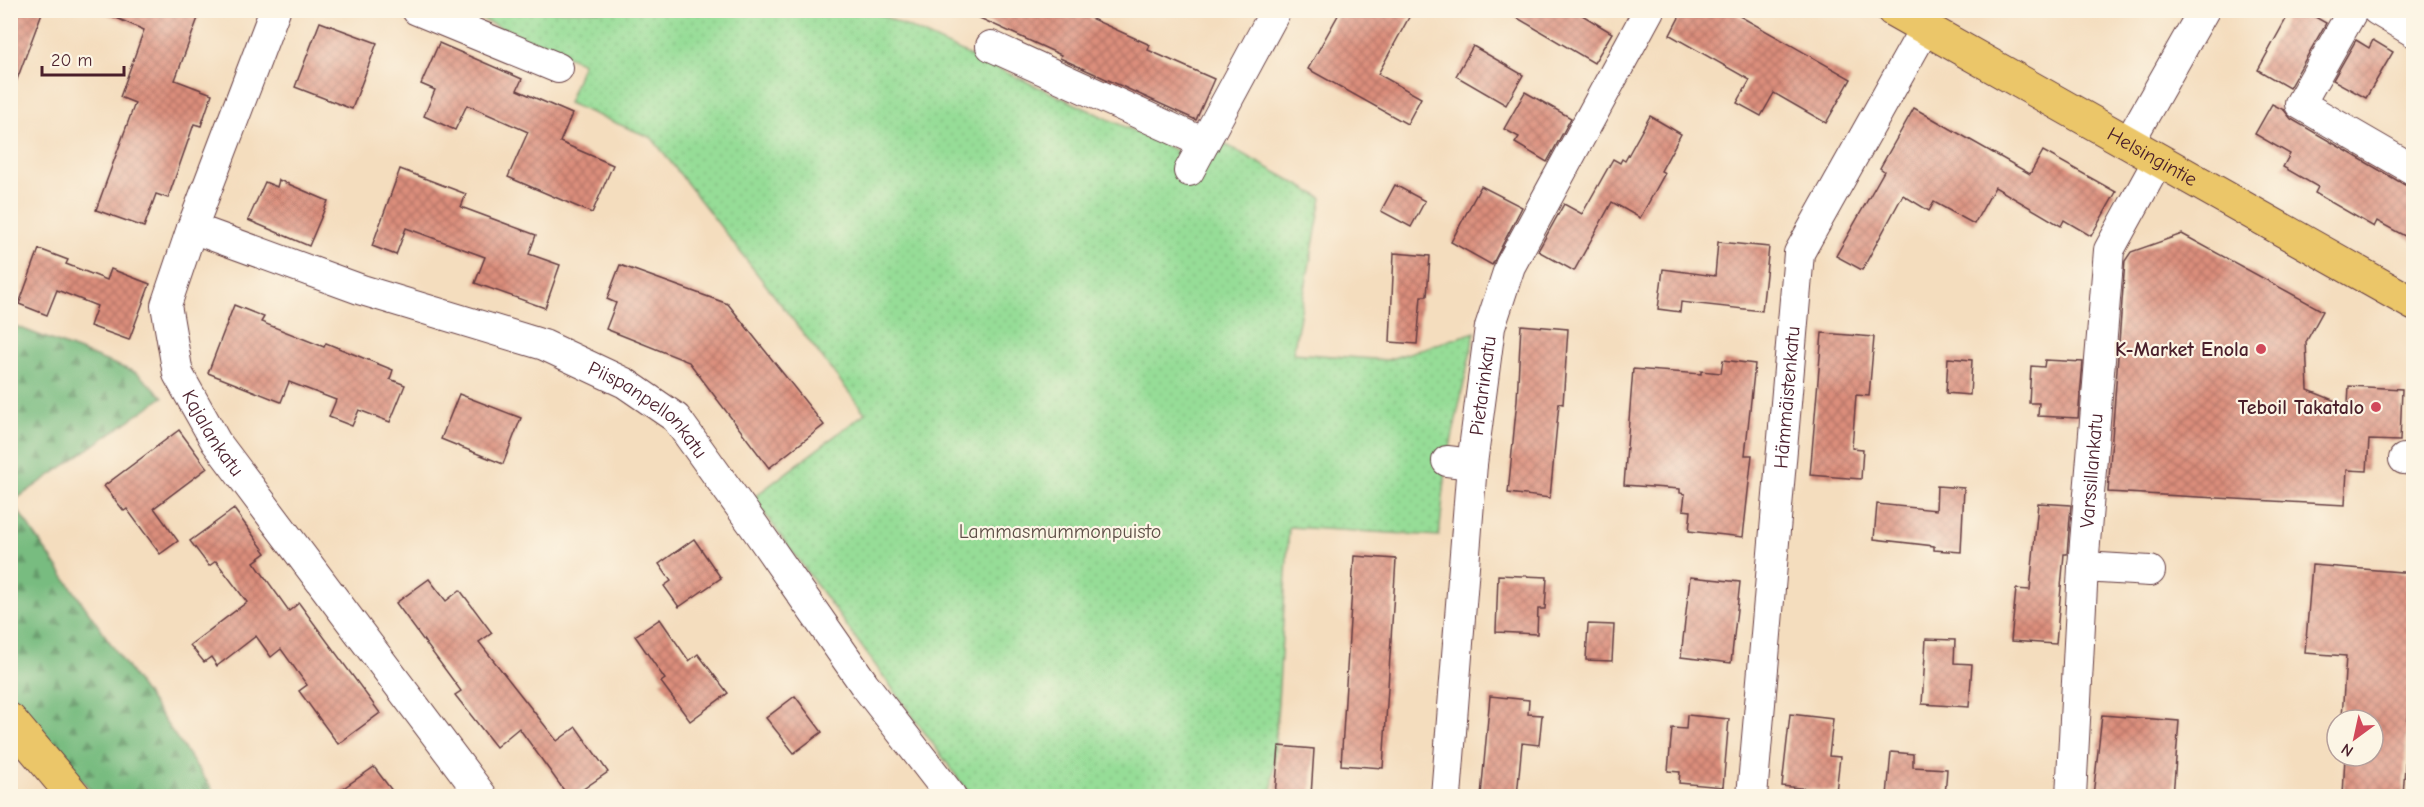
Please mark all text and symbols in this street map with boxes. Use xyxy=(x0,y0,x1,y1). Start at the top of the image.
scale bar xyxy=(42,39,124,77)
text: 20 m xyxy=(51,50,92,71)
street label: Helsingintie xyxy=(2103,122,2201,191)
street label: Hämmäistenkatu xyxy=(1769,325,1805,470)
street label: Pietarinkatu xyxy=(1465,334,1501,437)
place label: K-Market Enola xyxy=(2115,338,2249,361)
marker: K-Market Enola xyxy=(2254,342,2268,356)
street label: Piispanpellonkatu xyxy=(584,356,712,463)
street label: Kajalankatu xyxy=(177,386,249,481)
place label: Teboil Takatalo xyxy=(2238,396,2364,419)
marker: Teboil Takatalo xyxy=(2369,400,2383,414)
street label: Varssillankatu xyxy=(2075,413,2108,529)
park label: Lammasmummonpuisto xyxy=(959,520,1161,543)
north arrow xyxy=(2325,708,2385,768)
text: N xyxy=(2338,739,2357,760)

